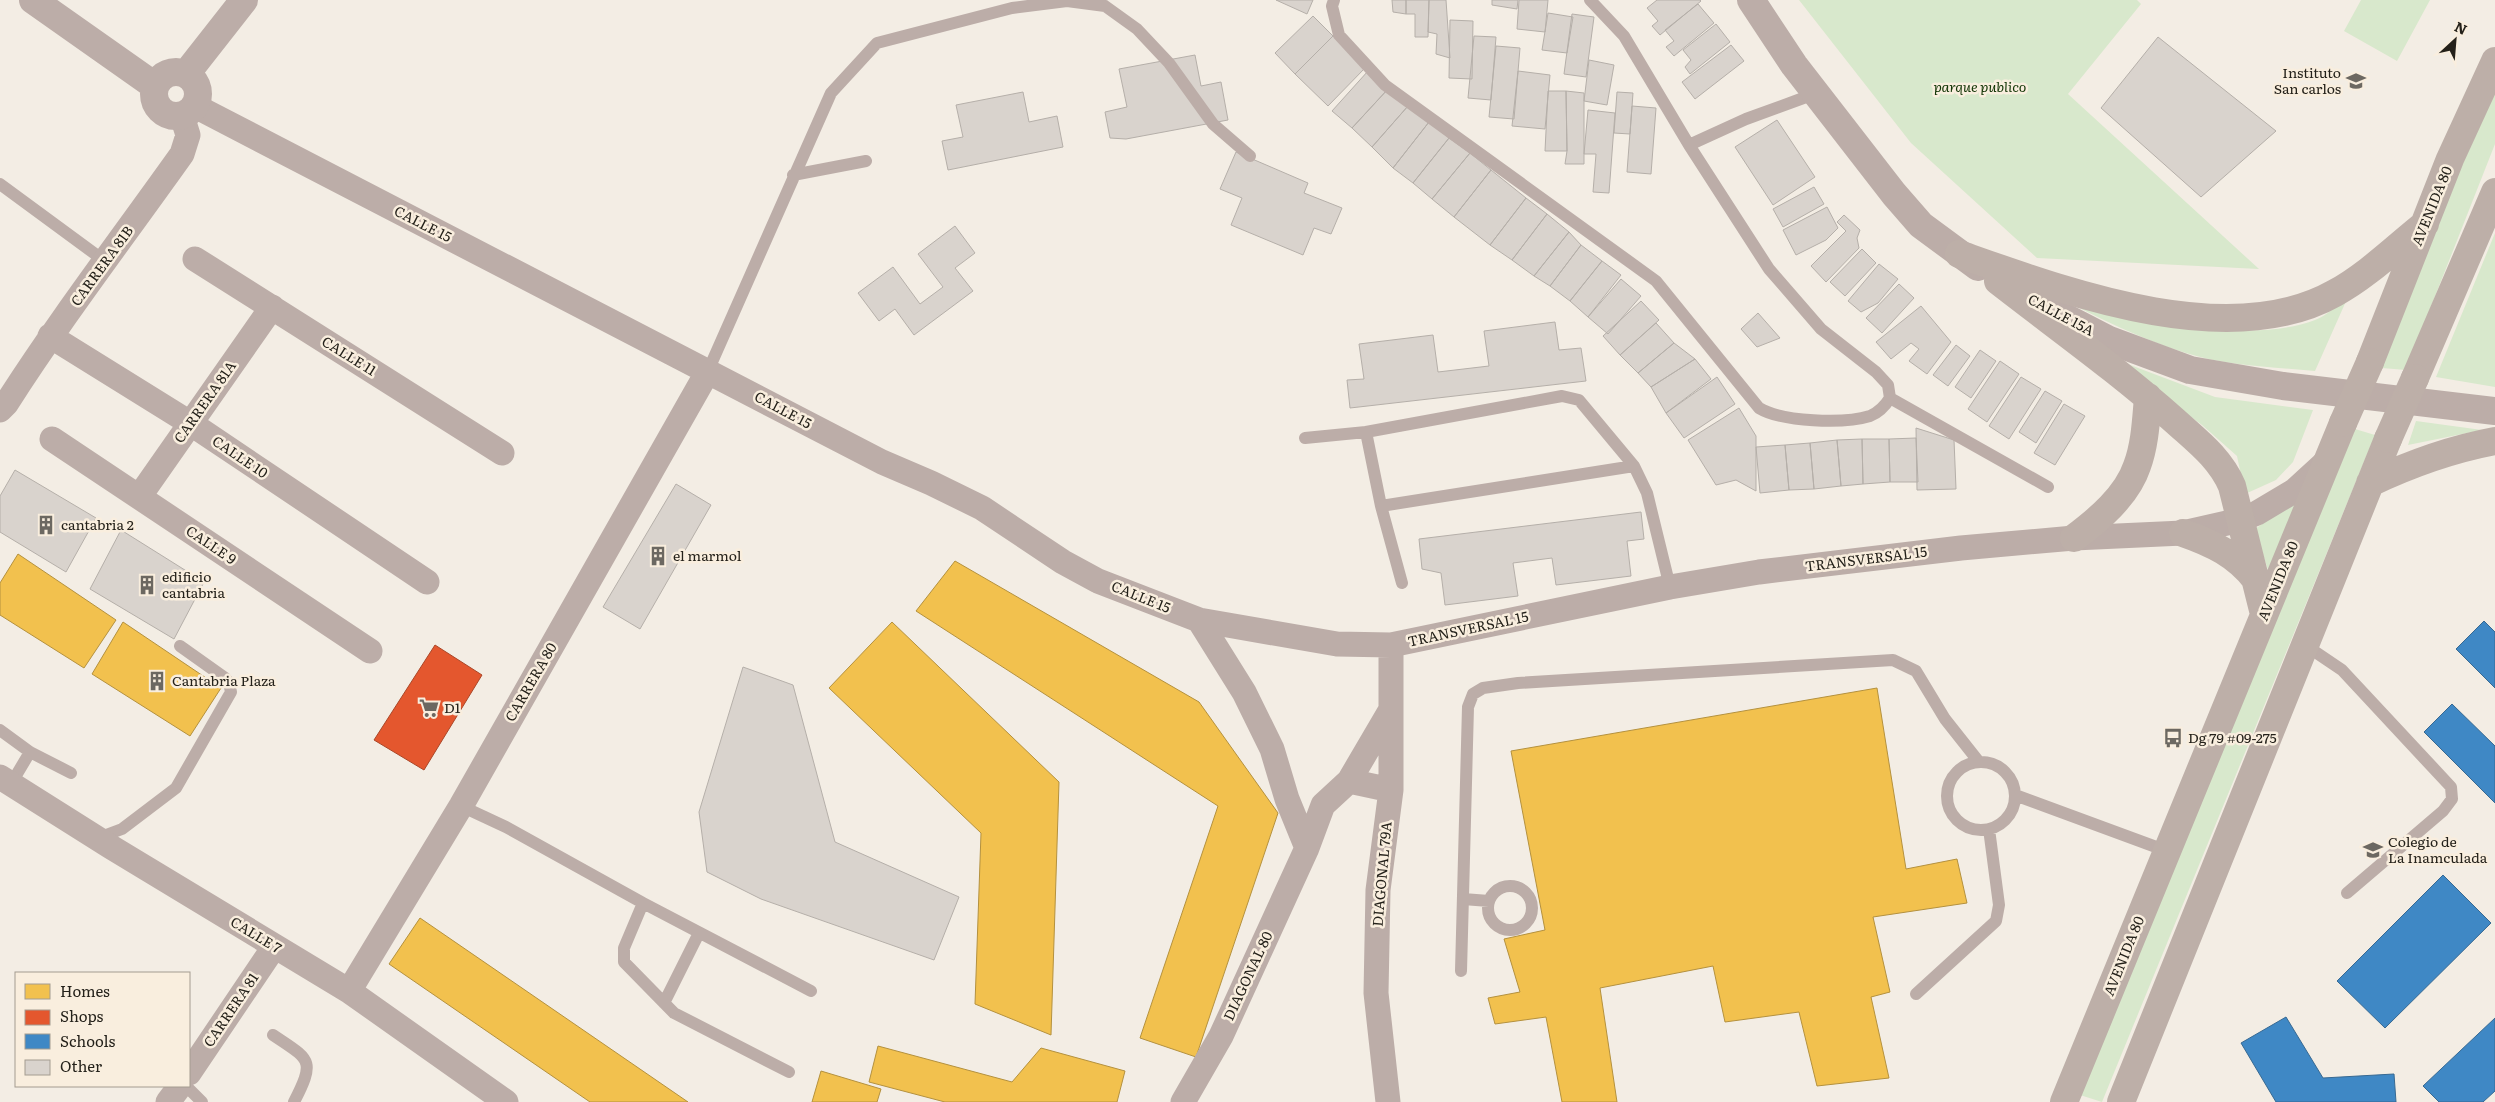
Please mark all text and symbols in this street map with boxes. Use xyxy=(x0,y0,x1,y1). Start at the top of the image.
north arrow xyxy=(2430,15,2480,65)
text: N xyxy=(2451,16,2471,39)
place label: Instituto San carlos xyxy=(2274,62,2341,98)
school or university icon: Instituto San carlos xyxy=(2345,70,2367,92)
park label: parque publico xyxy=(1934,76,2026,96)
street label: AVENIDA 80 xyxy=(2406,163,2456,248)
street label: CALLE 15 xyxy=(391,200,456,246)
street label: CARRERA 81B xyxy=(65,221,137,310)
street label: CALLE 15A xyxy=(2025,288,2099,340)
street label: CALLE 11 xyxy=(318,331,381,380)
street label: CARRERA 81A xyxy=(168,356,240,446)
street label: CALLE 15 xyxy=(751,386,816,433)
street label: CALLE 10 xyxy=(209,430,272,482)
building icon: cantabria 2 xyxy=(35,514,57,536)
place label: cantabria 2 xyxy=(61,514,134,534)
street label: CALLE 9 xyxy=(182,520,241,568)
street label: AVENIDA 80 xyxy=(2252,538,2302,623)
street label: TRANSVERSAL 15 xyxy=(1804,541,1928,575)
building icon: el marmol xyxy=(647,545,669,567)
place label: el marmol xyxy=(673,545,742,565)
place label: edificio cantabria xyxy=(162,566,226,602)
building icon: edificio cantabria xyxy=(136,574,158,596)
street label: CALLE 15 xyxy=(1109,575,1174,617)
street label: TRANSVERSAL 15 xyxy=(1406,605,1530,651)
street label: CARRERA 80 xyxy=(499,638,561,725)
building icon: Cantabria Plaza xyxy=(146,670,168,692)
place label: Cantabria Plaza xyxy=(172,670,276,690)
supermarket icon: D1 xyxy=(418,697,440,719)
place label: D1 xyxy=(444,697,461,717)
bus stop icon: Dg 79 #09-275 xyxy=(2162,727,2184,749)
place label: Dg 79 #09-275 xyxy=(2188,727,2277,747)
street label: DIAGONAL 79A xyxy=(1366,820,1396,927)
place label: Colegio de La Inamculada xyxy=(2388,831,2488,867)
school or university icon: Colegio de La Inamculada xyxy=(2362,839,2384,861)
street label: CALLE 7 xyxy=(227,911,286,957)
street label: AVENIDA 80 xyxy=(2098,913,2148,998)
street label: DIAGONAL 80 xyxy=(1218,928,1277,1023)
street label: CARRERA 81 xyxy=(198,968,263,1051)
legend xyxy=(15,972,190,1087)
text: Homes xyxy=(60,979,110,1002)
text: Shops xyxy=(60,1004,103,1027)
text: Schools xyxy=(60,1029,116,1052)
text: Other xyxy=(60,1054,102,1077)

